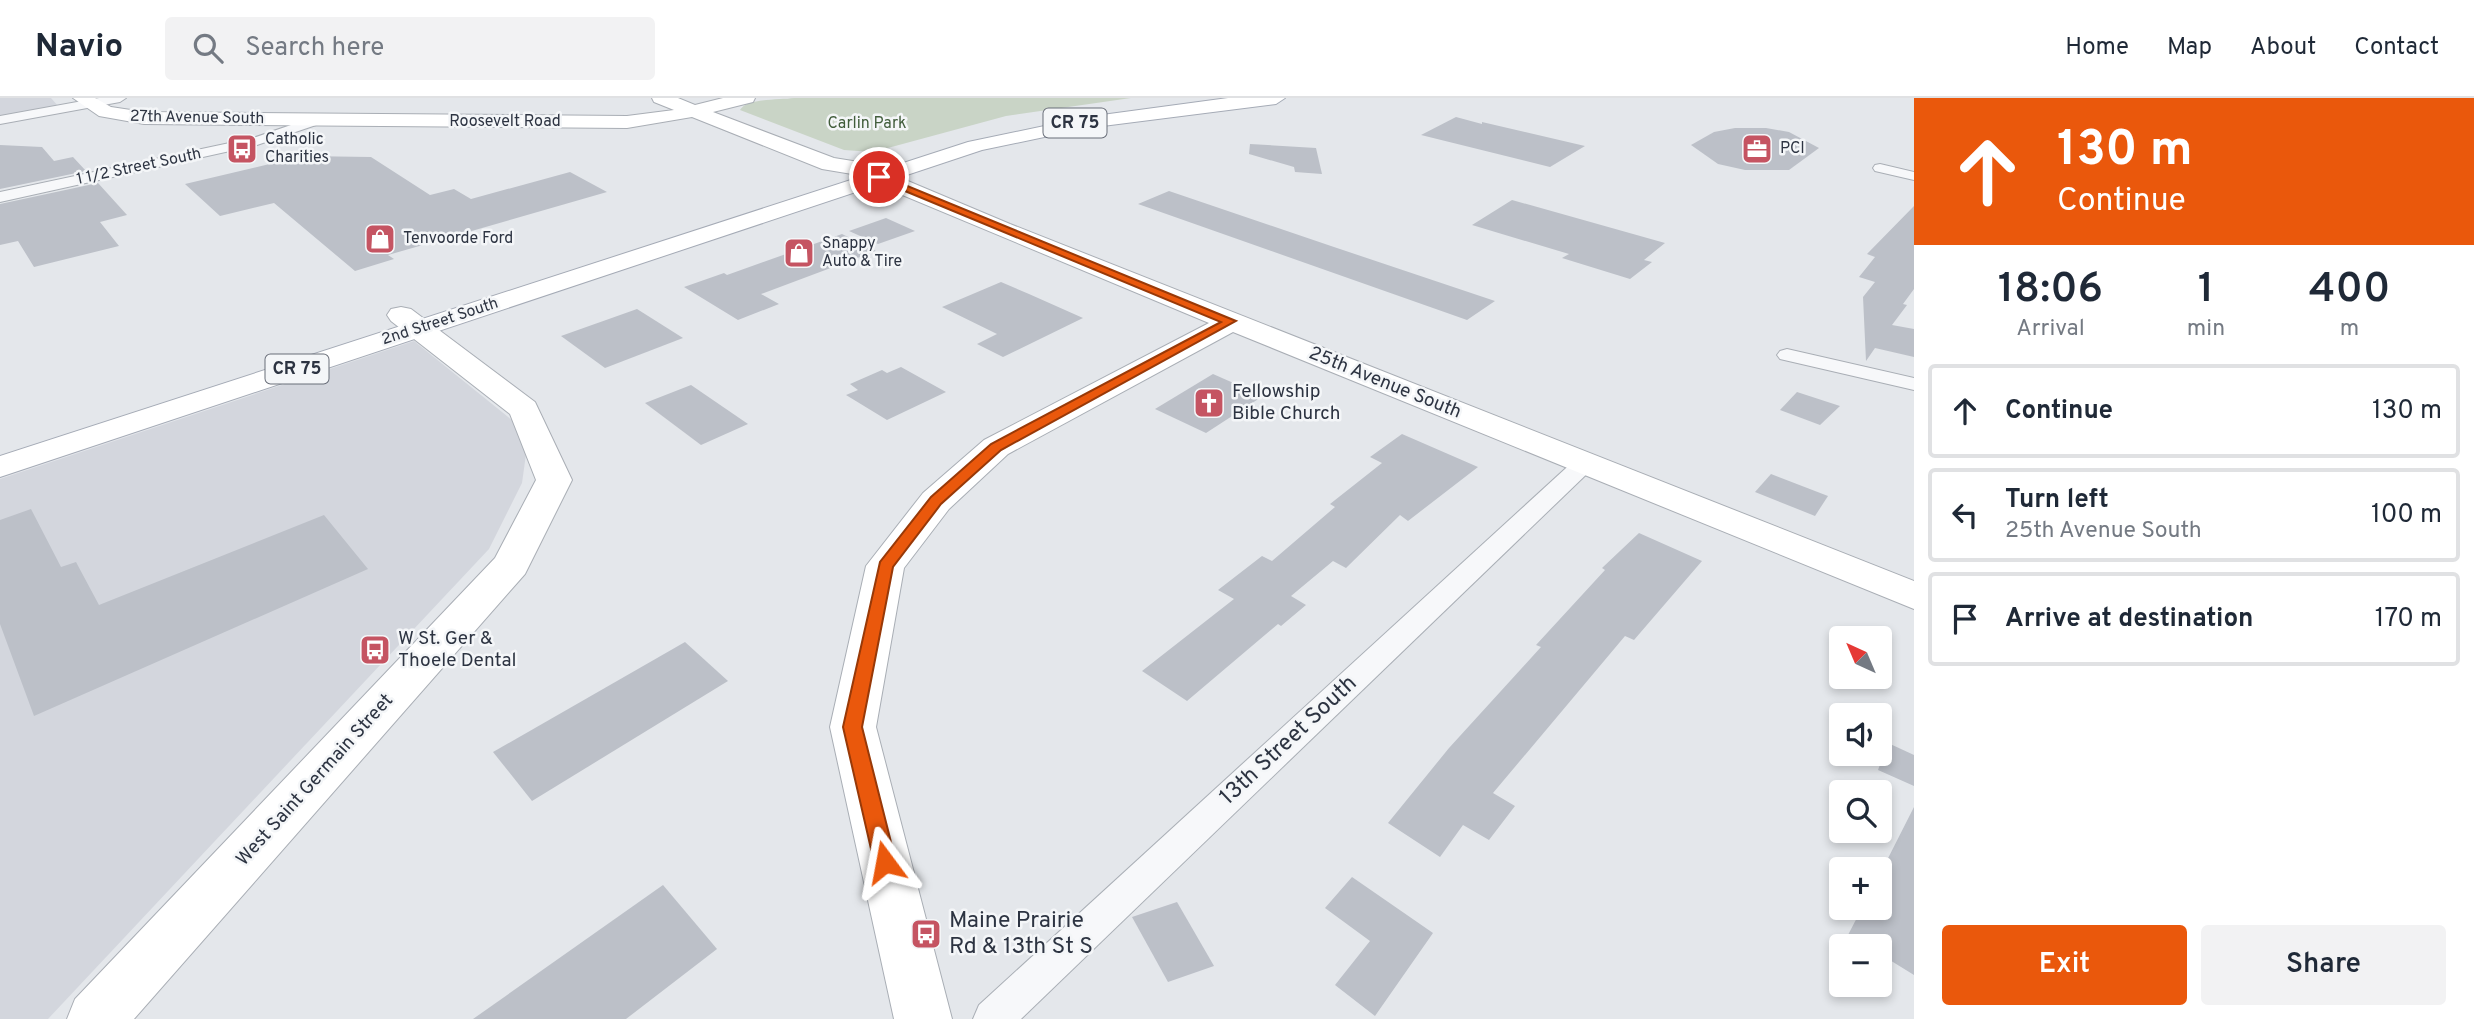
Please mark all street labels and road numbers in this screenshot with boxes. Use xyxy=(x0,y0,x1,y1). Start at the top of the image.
street label: 27th Avenue South xyxy=(130,107,264,129)
road number: CR 75 xyxy=(1044,108,1106,138)
street label: Roosevelt Road xyxy=(449,112,561,132)
street label: 1 1/2 Street South xyxy=(75,144,203,190)
street label: 2nd Street South xyxy=(379,294,501,350)
street label: 25th Avenue South xyxy=(1305,341,1465,425)
road number: CR 75 xyxy=(266,354,328,384)
street label: 13th Street South xyxy=(1214,670,1364,812)
street label: West Saint Germain Street xyxy=(231,689,399,871)

